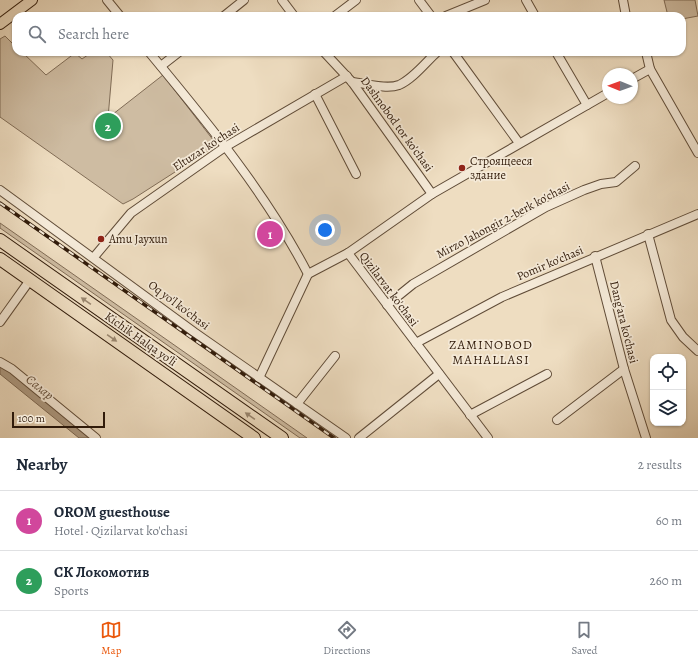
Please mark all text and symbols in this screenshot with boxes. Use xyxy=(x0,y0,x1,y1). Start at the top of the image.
search box xyxy=(12,12,686,56)
icon: search xyxy=(26,23,48,45)
text: Search here xyxy=(58,24,129,44)
north arrow xyxy=(602,68,638,104)
street label: Dashnobod tor ko'chasi xyxy=(357,73,437,175)
pin: 2 xyxy=(95,111,121,141)
street label: Eltuzar ko'chasi xyxy=(169,119,243,175)
place label: Строящееся здание xyxy=(470,153,533,183)
marker: Строящееся здание xyxy=(457,163,467,173)
street label: Mirzo Jahongir 2-berk ko'chasi xyxy=(433,178,573,262)
pin: 1 xyxy=(257,219,283,249)
your location xyxy=(315,220,335,240)
place label: Amu Jayxun xyxy=(108,231,168,247)
marker: Amu Jayxun xyxy=(96,234,106,244)
street label: Pomir ko'chasi xyxy=(514,242,586,284)
street label: Qizilarvat ko'chasi xyxy=(356,248,422,330)
street label: Oq yo'l ko'chasi xyxy=(145,277,213,333)
street label: Dang'ara ko'chasi xyxy=(606,279,642,365)
one-way arrow xyxy=(81,297,91,305)
street label: Kichik Halqa yo'li xyxy=(102,308,180,370)
one-way arrow xyxy=(107,334,118,342)
district label: ZAMINOBOD MAHALLASI xyxy=(449,336,533,368)
map controls xyxy=(650,354,686,426)
button: locate xyxy=(650,354,686,390)
water label: Салар xyxy=(23,371,57,403)
button: layers xyxy=(650,390,686,426)
scale bar xyxy=(12,410,105,429)
text: 100 m xyxy=(18,411,45,426)
one-way arrow xyxy=(245,412,255,420)
text: Nearby xyxy=(16,453,67,476)
text: 2 results xyxy=(638,456,682,473)
text: OROM guesthouse xyxy=(54,502,170,522)
text: 1 xyxy=(27,512,31,529)
text: 60 m xyxy=(656,512,682,529)
text: Hotel · Qizilarvat ko'chasi xyxy=(54,522,188,539)
text: СК Локомотив xyxy=(54,562,149,582)
text: 2 xyxy=(26,572,32,589)
text: 260 m xyxy=(649,572,682,589)
text: Sports xyxy=(54,582,89,599)
tab: Map xyxy=(100,619,122,658)
tab: Directions xyxy=(323,619,371,658)
tab: Saved xyxy=(571,619,598,658)

